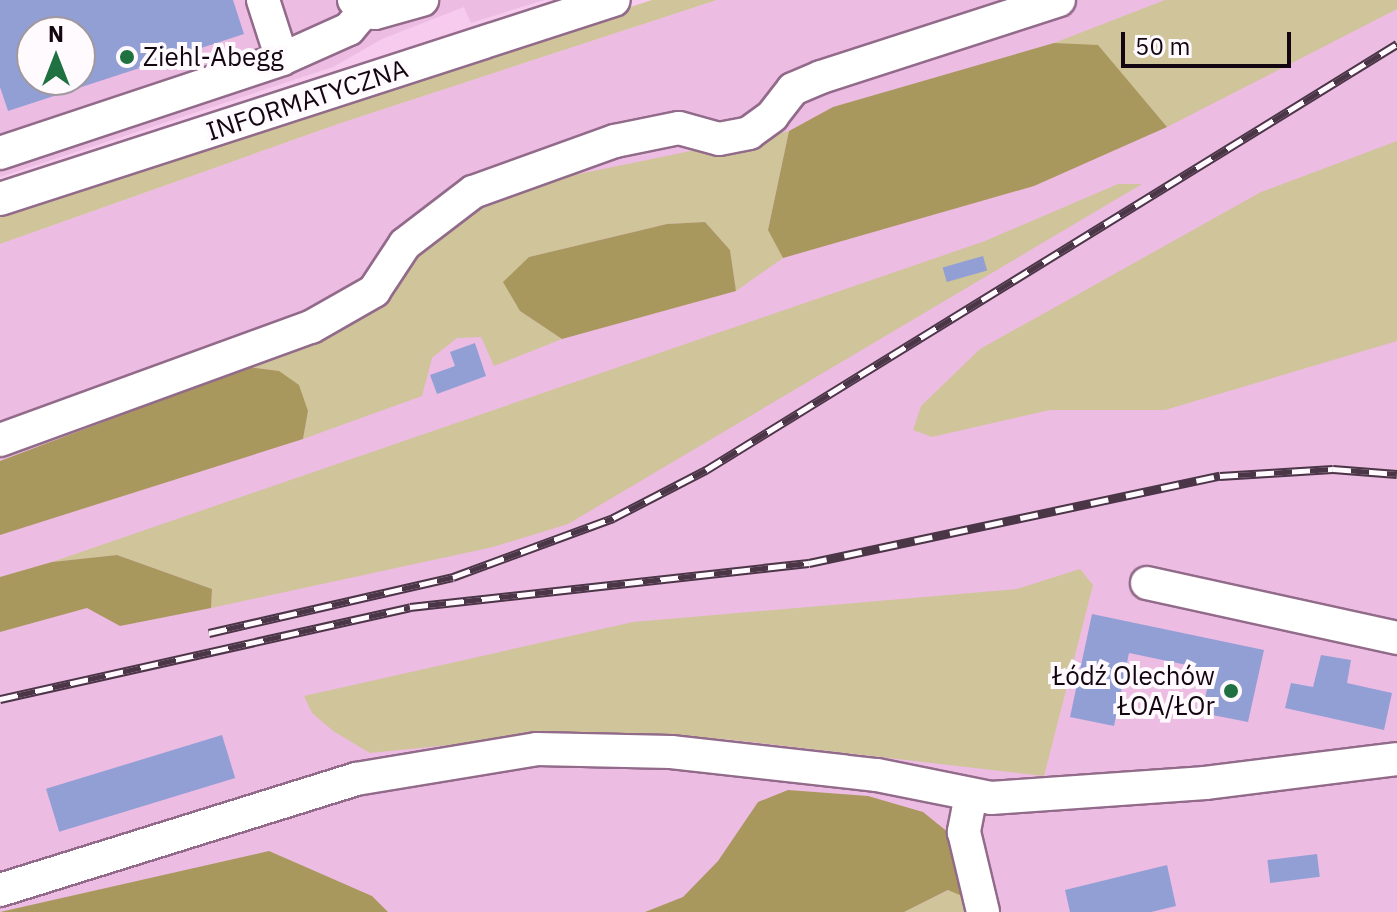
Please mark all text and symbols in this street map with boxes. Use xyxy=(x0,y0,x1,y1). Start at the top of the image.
north arrow xyxy=(16,16,96,96)
scale bar xyxy=(1125,16,1295,66)
text: N xyxy=(48,19,64,48)
text: 50 m xyxy=(1135,30,1190,62)
place label: Ziehl-Abegg xyxy=(143,41,284,73)
marker: Ziehl-Abegg xyxy=(118,48,136,66)
street label: INFORMATYCZNA xyxy=(202,53,412,147)
place label: Łódź Olechów ŁOA/ŁOr xyxy=(1052,660,1215,722)
marker: Łódź Olechów ŁOA/ŁOr xyxy=(1222,682,1240,700)

